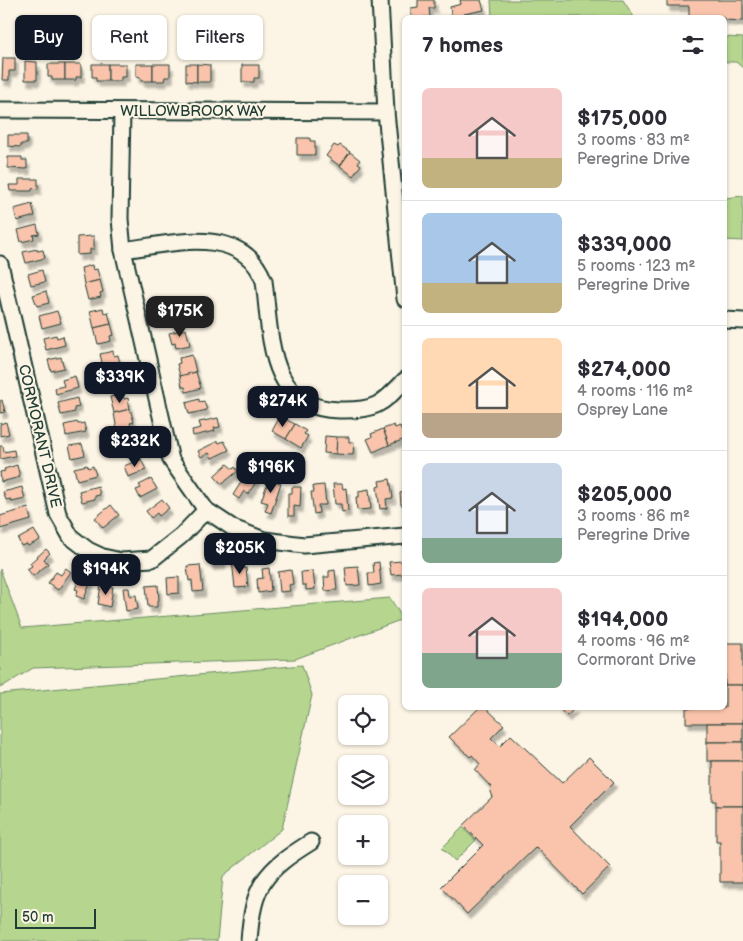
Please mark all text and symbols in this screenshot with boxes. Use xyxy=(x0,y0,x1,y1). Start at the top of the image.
chip: Buy xyxy=(15,15,82,60)
chip: Rent xyxy=(92,15,167,60)
chip: Filters xyxy=(177,15,263,60)
icon: filters xyxy=(679,31,707,59)
text: 7 homes xyxy=(422,33,503,58)
street label: WILLOWBROOK WAY xyxy=(120,102,266,121)
text: $175,000 xyxy=(577,106,667,131)
icon: home xyxy=(462,108,522,168)
text: 3 rooms · 83 m² xyxy=(577,131,690,150)
text: Peregrine Drive xyxy=(577,150,690,169)
text: $339,000 xyxy=(577,232,672,257)
icon: home xyxy=(462,233,522,293)
text: 5 rooms · 123 m² xyxy=(577,257,695,276)
text: Peregrine Drive xyxy=(577,276,690,295)
pin: $175K xyxy=(145,296,215,338)
text: $175K xyxy=(157,302,203,321)
text: $274,000 xyxy=(577,357,671,382)
icon: home xyxy=(462,358,522,418)
street label: CORMORANT DRIVE xyxy=(14,362,65,510)
pin: $339K xyxy=(85,362,155,404)
text: $339K xyxy=(95,368,145,387)
text: 4 rooms · 116 m² xyxy=(577,382,693,401)
pin: $274K xyxy=(248,386,318,428)
text: $274K xyxy=(259,392,307,411)
text: Osprey Lane xyxy=(577,401,668,420)
pin: $232K xyxy=(100,426,170,468)
text: $232K xyxy=(110,432,160,451)
pin: $196K xyxy=(236,452,306,494)
text: $196K xyxy=(247,458,295,477)
text: $205,000 xyxy=(577,482,672,507)
icon: home xyxy=(462,483,522,543)
text: 3 rooms · 86 m² xyxy=(577,507,690,526)
text: Peregrine Drive xyxy=(577,526,690,545)
pin: $205K xyxy=(205,532,275,575)
text: $205K xyxy=(215,539,265,558)
pin: $194K xyxy=(71,554,141,596)
text: $194K xyxy=(83,560,129,579)
text: $194,000 xyxy=(577,607,668,632)
icon: home xyxy=(462,608,522,668)
text: 4 rooms · 96 m² xyxy=(577,632,690,651)
text: Cormorant Drive xyxy=(577,651,696,670)
map controls xyxy=(338,695,388,925)
button: locate xyxy=(338,695,388,745)
button: layers xyxy=(338,755,388,805)
button: + xyxy=(338,815,388,865)
button: − xyxy=(338,875,388,925)
scale bar xyxy=(15,906,96,929)
text: 50 m xyxy=(22,909,54,926)

